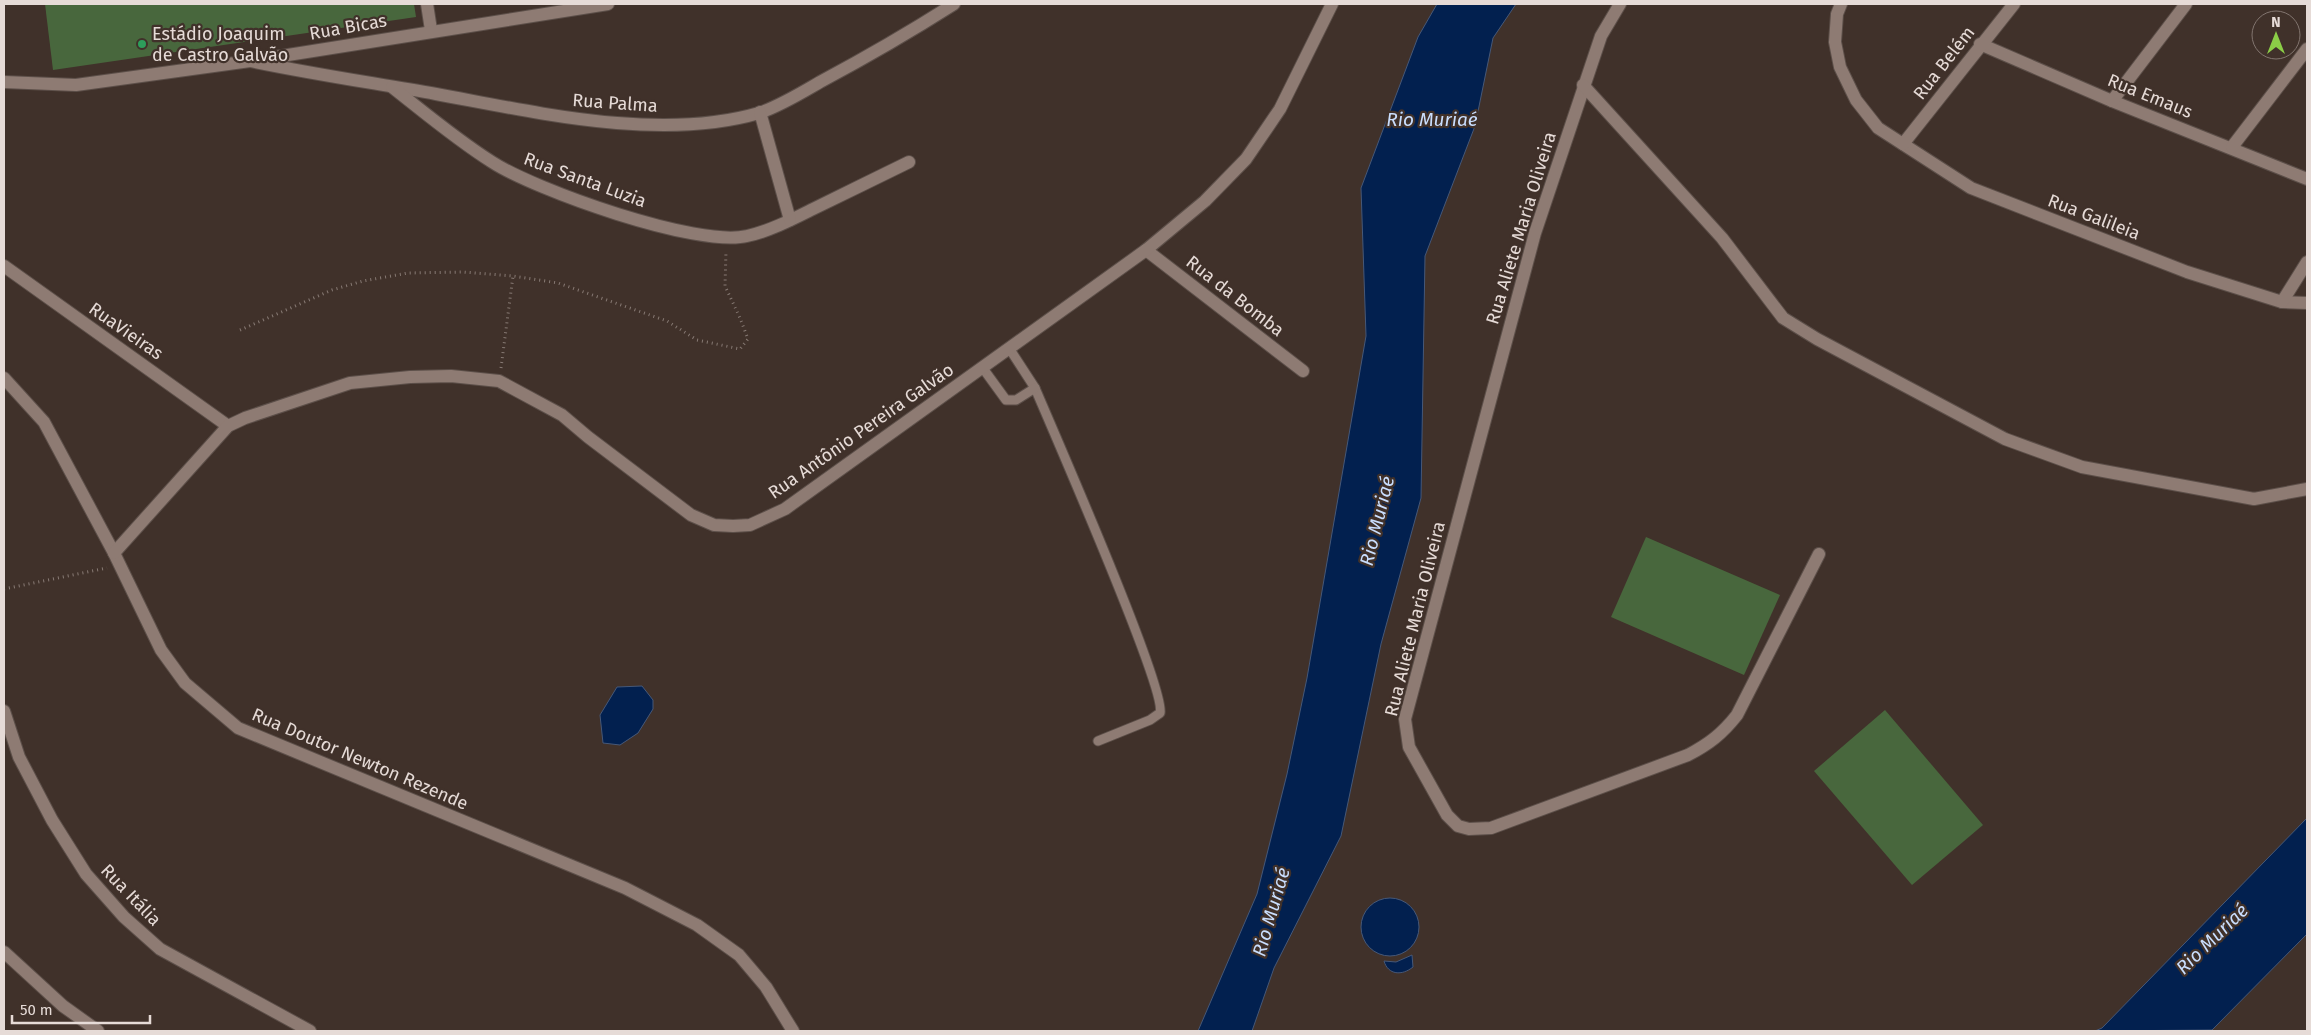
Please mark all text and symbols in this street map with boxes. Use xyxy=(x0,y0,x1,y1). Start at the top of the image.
street label: Rua Bicas xyxy=(307,9,389,45)
north arrow xyxy=(2251,10,2301,60)
text: N xyxy=(2271,14,2281,31)
street label: Rua Belém xyxy=(1909,22,1979,104)
place label: Estádio Joaquim de Castro Galvão xyxy=(152,23,288,66)
marker: Estádio Joaquim de Castro Galvão xyxy=(136,38,148,50)
street label: Rua Emaus xyxy=(2104,69,2196,123)
street label: Rua Palma xyxy=(572,89,658,117)
water label: Rio Muriaé xyxy=(1386,108,1478,131)
street label: Rua Aliete Maria Oliveira xyxy=(1481,129,1561,327)
street label: Rua Santa Luzia xyxy=(521,148,649,212)
street label: Rua Galileia xyxy=(2045,189,2143,245)
street label: Rua da Bomba xyxy=(1182,251,1288,341)
street label: RuaVieiras xyxy=(85,297,167,365)
street label: Rua Antônio Pereira Galvão xyxy=(764,359,958,503)
water label: Rio Muriaé xyxy=(1355,474,1399,568)
street label: Rua Aliete Maria Oliveira xyxy=(1380,519,1450,719)
street label: Rua Doutor Newton Rezende xyxy=(248,703,472,815)
street label: Rua Itália xyxy=(96,860,166,930)
water label: Rio Muriaé xyxy=(1247,865,1295,959)
water label: Rio Muriaé xyxy=(2171,899,2253,979)
scale bar xyxy=(12,992,150,1024)
text: 50 m xyxy=(20,1001,53,1019)

